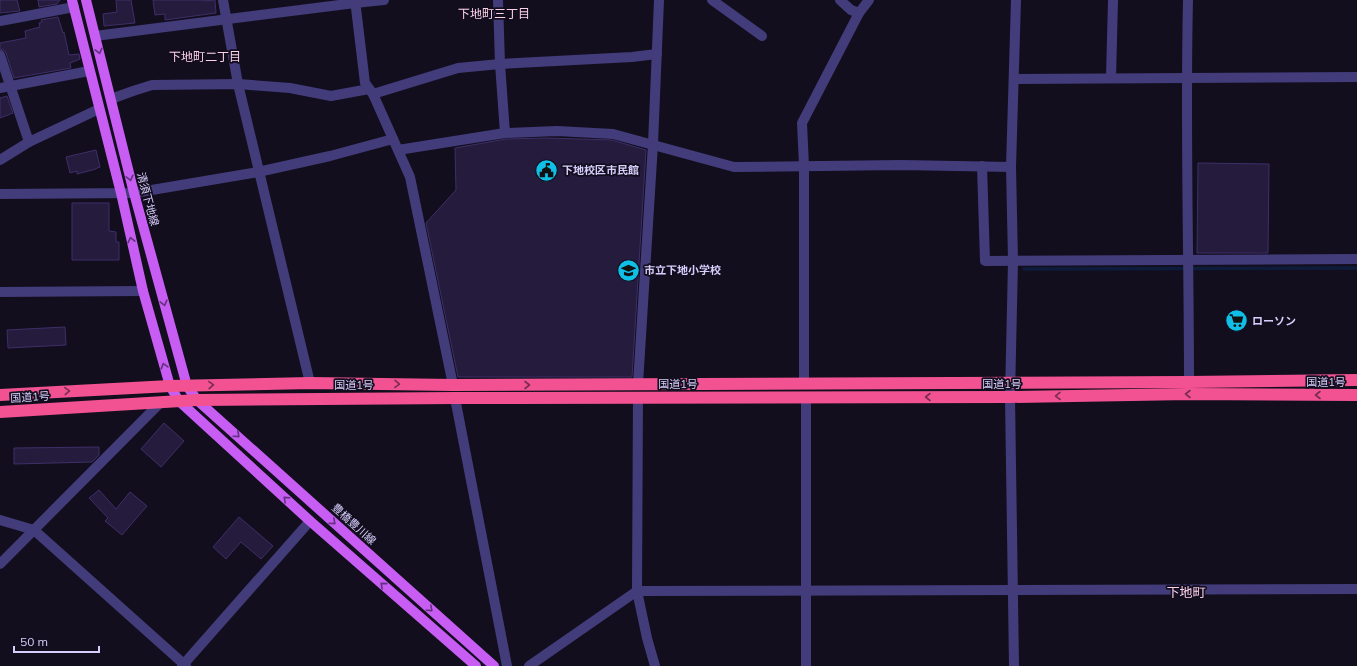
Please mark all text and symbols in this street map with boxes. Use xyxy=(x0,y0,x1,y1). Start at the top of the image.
district label: 下地町三丁目 xyxy=(458,6,530,21)
one-way arrow xyxy=(94,48,103,55)
district label: 下地町二丁目 xyxy=(169,49,241,64)
public building icon: 下地校区市民館 xyxy=(534,157,560,183)
place label: 下地校区市民館 xyxy=(562,163,639,177)
street label: 清須下地線 xyxy=(134,171,162,227)
one-way arrow xyxy=(126,174,134,181)
one-way arrow xyxy=(128,237,136,243)
school or university icon: 市立下地小学校 xyxy=(615,257,641,283)
place label: 市立下地小学校 xyxy=(644,263,721,277)
one-way arrow xyxy=(159,299,168,306)
supermarket icon: ローソン xyxy=(1223,308,1249,334)
place label: ローソン xyxy=(1252,314,1296,328)
one-way arrow xyxy=(160,362,169,369)
street label: 国道1号 xyxy=(1306,375,1346,389)
street label: 国道1号 xyxy=(658,377,698,391)
street label: 国道1号 xyxy=(982,377,1022,391)
street label: 国道1号 xyxy=(334,378,374,392)
one-way arrow xyxy=(394,380,400,388)
one-way arrow xyxy=(208,381,214,390)
one-way arrow xyxy=(524,381,530,389)
one-way arrow xyxy=(64,387,70,396)
street label: 国道1号 xyxy=(10,389,50,405)
one-way arrow xyxy=(1185,390,1191,399)
one-way arrow xyxy=(1315,391,1321,399)
one-way arrow xyxy=(1055,392,1061,400)
one-way arrow xyxy=(925,393,931,401)
one-way arrow xyxy=(232,430,239,437)
one-way arrow xyxy=(283,496,291,503)
street label: 豊橋豊川線 xyxy=(329,500,379,548)
one-way arrow xyxy=(329,517,336,524)
one-way arrow xyxy=(380,582,388,590)
district label: 下地町 xyxy=(1166,584,1206,600)
one-way arrow xyxy=(425,604,433,611)
scale bar xyxy=(14,628,99,654)
text: 50 m xyxy=(20,634,48,649)

